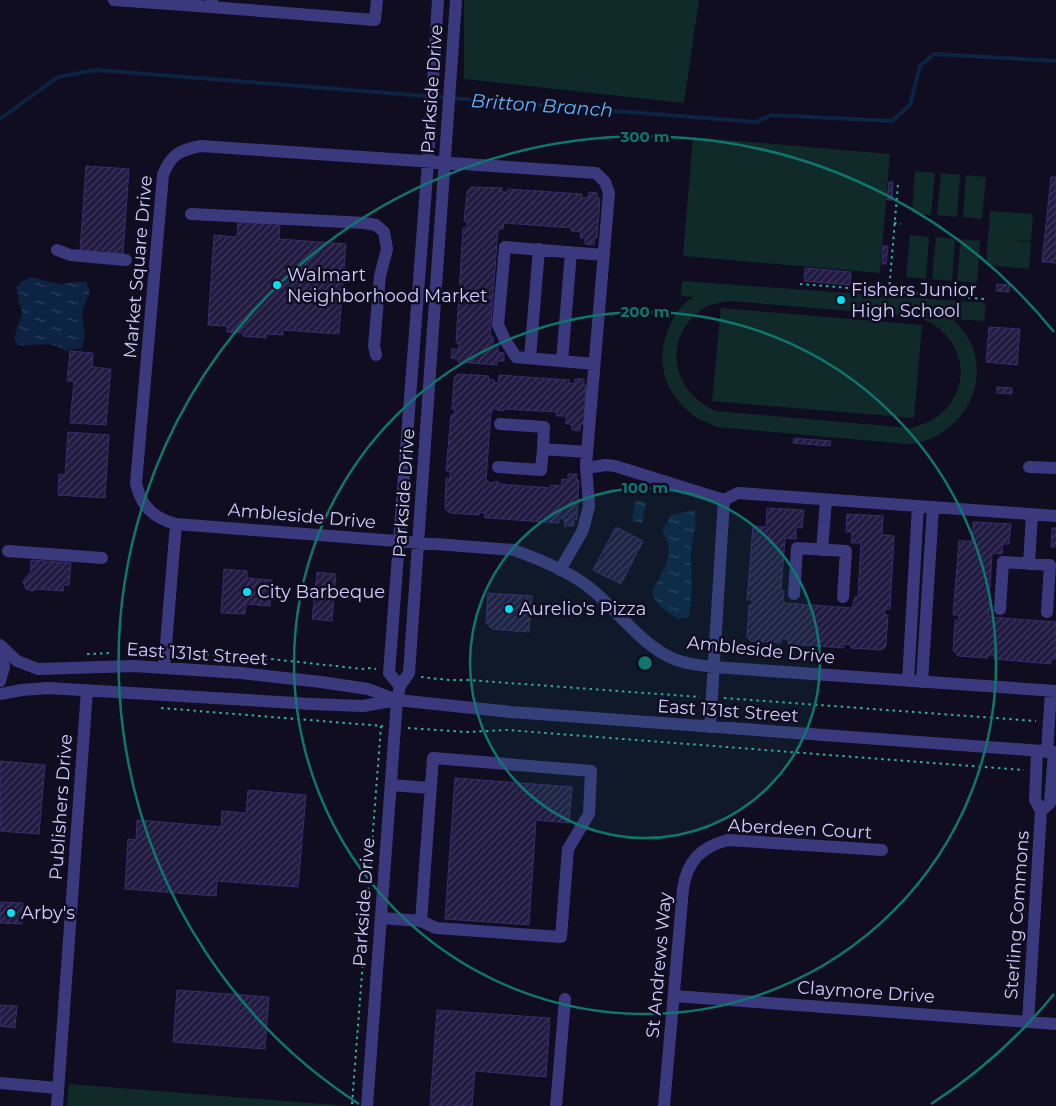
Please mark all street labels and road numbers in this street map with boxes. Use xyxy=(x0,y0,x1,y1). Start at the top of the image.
street label: Parkside Drive xyxy=(417,24,447,154)
street label: Market Square Drive xyxy=(119,174,157,360)
street label: Parkside Drive xyxy=(389,428,419,558)
street label: Ambleside Drive xyxy=(227,499,377,533)
street label: Ambleside Drive xyxy=(686,631,836,669)
street label: East 131st Street xyxy=(126,638,268,670)
street label: East 131st Street xyxy=(657,695,799,727)
street label: Publishers Drive xyxy=(45,733,77,881)
street label: Aberdeen Court xyxy=(727,814,873,844)
street label: Sterling Commons xyxy=(1000,830,1034,1000)
street label: Parkside Drive xyxy=(349,837,379,967)
street label: St Andrews Way xyxy=(642,891,676,1039)
street label: Claymore Drive xyxy=(797,976,936,1008)

